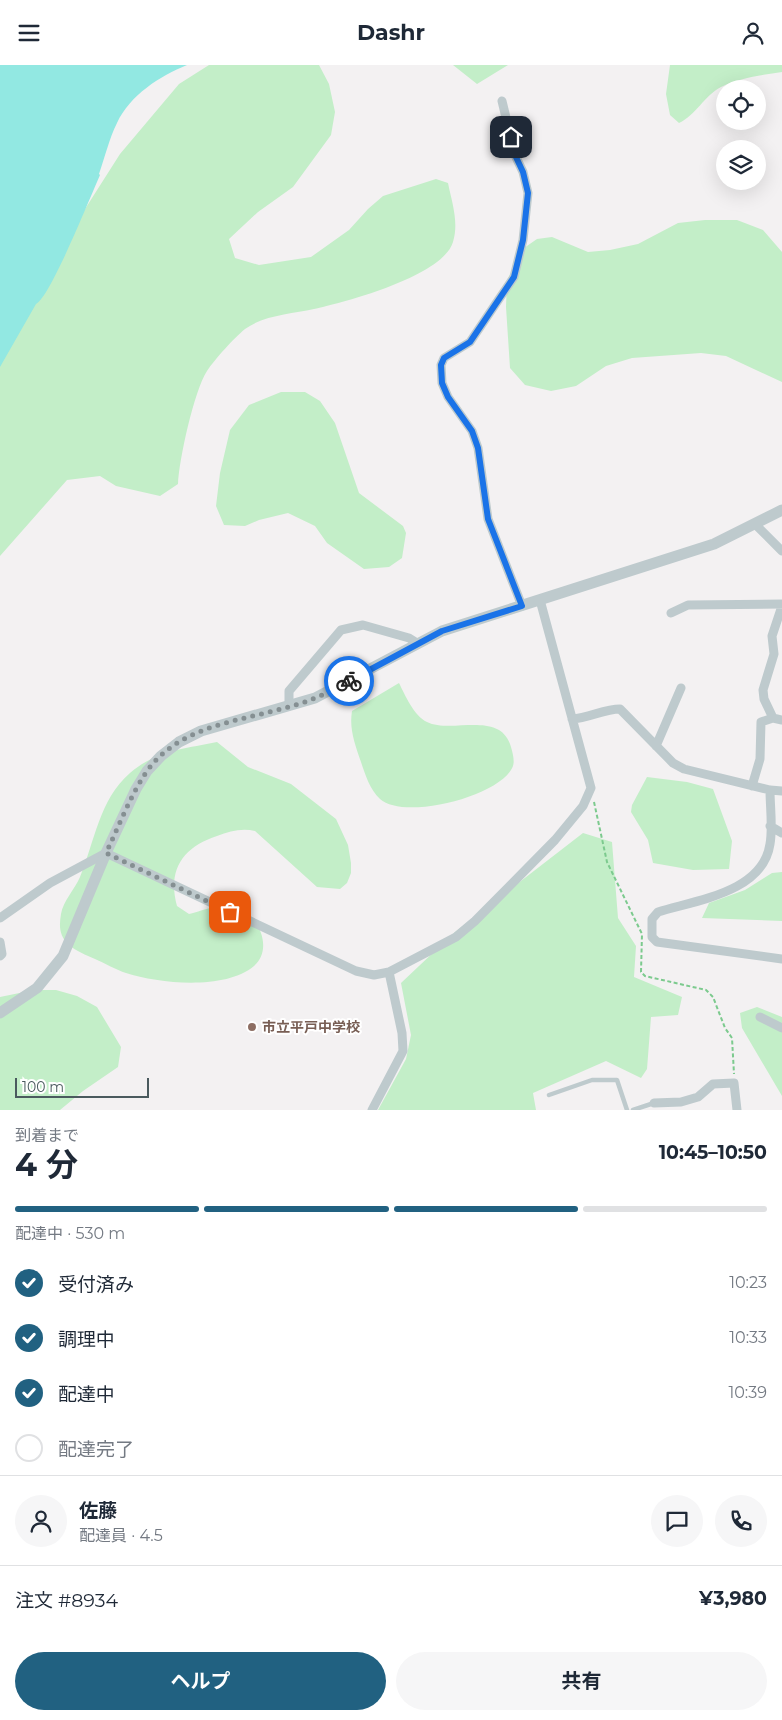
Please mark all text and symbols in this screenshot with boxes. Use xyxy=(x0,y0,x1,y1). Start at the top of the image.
icon: menu xyxy=(15,19,43,47)
text: Dashr xyxy=(357,19,425,46)
icon: person xyxy=(739,19,767,47)
map controls xyxy=(716,80,766,190)
button: locate xyxy=(716,80,766,130)
pin xyxy=(490,116,532,158)
icon: home xyxy=(497,123,525,151)
button: layers xyxy=(716,140,766,190)
courier xyxy=(324,656,374,706)
icon: bike xyxy=(335,667,363,695)
pin xyxy=(209,891,251,933)
icon: bag xyxy=(216,898,244,926)
place label: 市立平戸中学校 xyxy=(262,1018,360,1036)
marker: 市立平戸中学校 xyxy=(246,1021,258,1033)
scale bar xyxy=(15,1075,149,1098)
text: 100 m xyxy=(22,1078,64,1096)
text: 到着まで xyxy=(15,1126,79,1145)
text: 10:45–10:50 xyxy=(659,1141,767,1164)
text: 4 分 xyxy=(15,1145,78,1184)
text: 配達中 · 530 m xyxy=(15,1224,125,1243)
icon: check xyxy=(15,1269,43,1297)
text: 受付済み xyxy=(58,1273,134,1296)
text: 10:23 xyxy=(729,1273,767,1292)
icon: check xyxy=(15,1324,43,1352)
text: 調理中 xyxy=(58,1328,115,1351)
text: 10:33 xyxy=(729,1328,767,1347)
icon: check xyxy=(15,1379,43,1407)
text: 配達中 xyxy=(58,1383,115,1406)
text: 10:39 xyxy=(728,1383,767,1402)
text: 配達完了 xyxy=(58,1438,134,1461)
button: person xyxy=(15,1495,67,1547)
button: chat xyxy=(651,1495,703,1547)
button: phone xyxy=(715,1495,767,1547)
text: 佐藤 xyxy=(79,1499,117,1522)
text: 配達員 · 4.5 xyxy=(79,1526,163,1545)
text: ¥3,980 xyxy=(699,1587,767,1610)
text: 注文 #8934 xyxy=(15,1589,118,1612)
button: ヘルプ xyxy=(15,1652,386,1710)
button: 共有 xyxy=(396,1652,767,1710)

